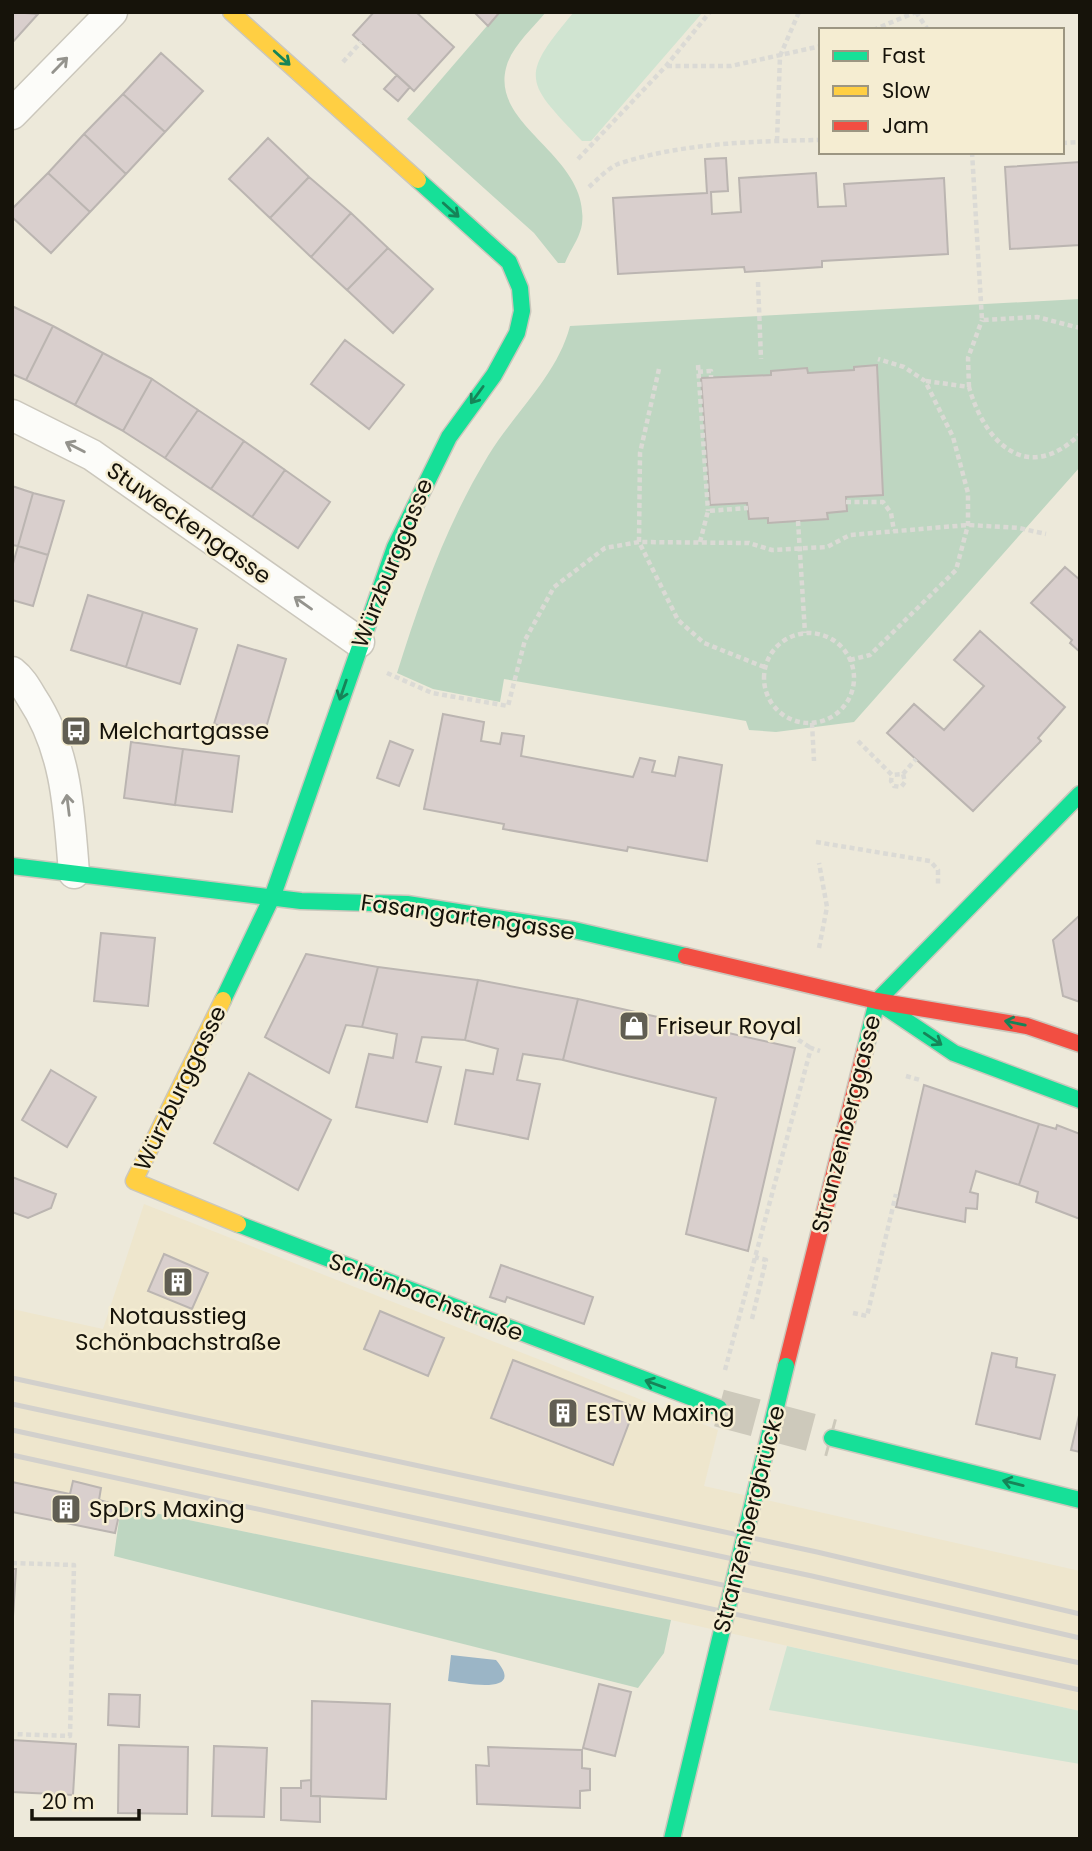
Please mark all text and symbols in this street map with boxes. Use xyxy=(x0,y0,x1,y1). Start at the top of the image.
legend xyxy=(819,28,1064,154)
text: Fast xyxy=(882,41,925,70)
one-way arrow xyxy=(273,50,291,66)
one-way arrow xyxy=(51,57,68,74)
text: Slow xyxy=(882,76,930,105)
text: Jam xyxy=(882,111,929,140)
one-way arrow xyxy=(442,202,460,218)
one-way arrow xyxy=(470,386,485,404)
one-way arrow xyxy=(65,439,86,453)
street label: Stuweckengasse xyxy=(100,454,278,592)
street label: Würzburggasse xyxy=(343,474,441,652)
one-way arrow xyxy=(294,596,313,610)
one-way arrow xyxy=(336,679,348,701)
bus stop icon: Melchartgasse xyxy=(59,714,93,748)
place label: Melchartgasse xyxy=(99,715,269,747)
one-way arrow xyxy=(62,795,75,817)
street label: Fasangartengasse xyxy=(359,886,577,948)
street label: Würzburggasse xyxy=(126,1000,234,1176)
shop icon: Friseur Royal xyxy=(617,1009,651,1043)
place label: Friseur Royal xyxy=(657,1010,801,1042)
street label: Stranzenberggasse xyxy=(803,1012,889,1236)
one-way arrow xyxy=(1004,1016,1027,1030)
one-way arrow xyxy=(923,1032,942,1046)
street label: Schönbachstraße xyxy=(324,1245,528,1349)
building icon: Notausstieg Schönbachstraße xyxy=(161,1265,195,1299)
place label: Notausstieg Schönbachstraße xyxy=(75,1300,281,1358)
one-way arrow xyxy=(645,1377,667,1389)
building icon: ESTW Maxing xyxy=(546,1396,580,1430)
place label: ESTW Maxing xyxy=(586,1397,735,1429)
street label: Stranzenbergbrücke xyxy=(705,1402,793,1636)
one-way arrow xyxy=(1003,1476,1025,1489)
building icon: SpDrS Maxing xyxy=(49,1492,83,1526)
place label: SpDrS Maxing xyxy=(89,1493,245,1525)
scale bar xyxy=(32,1778,138,1822)
text: 20 m xyxy=(42,1787,95,1816)

